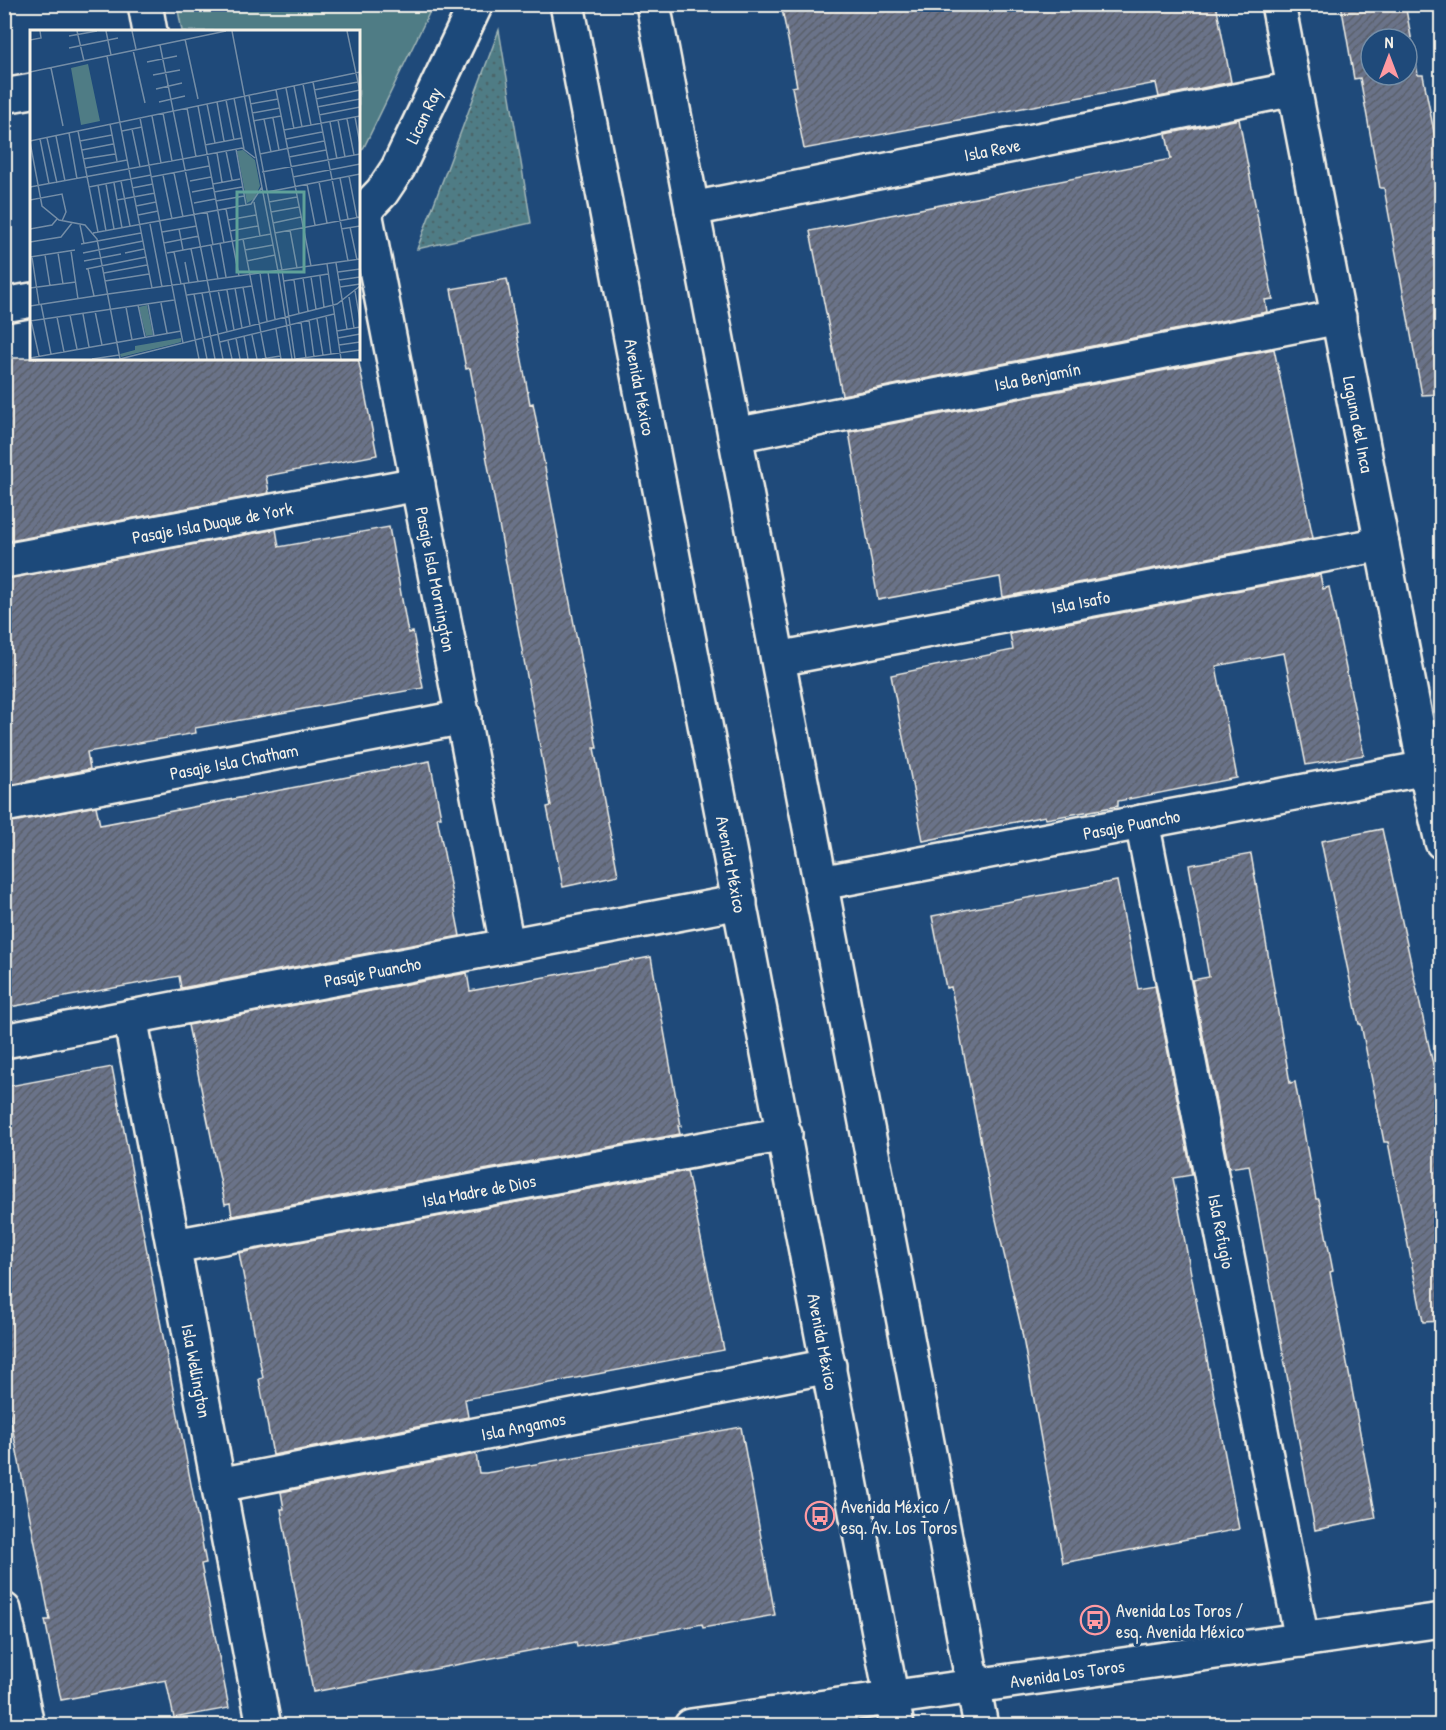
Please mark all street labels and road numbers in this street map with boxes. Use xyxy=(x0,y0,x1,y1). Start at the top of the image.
street label: Lican Ray xyxy=(399,82,447,148)
street label: Isla Reve xyxy=(962,131,1022,167)
street label: Avenida México xyxy=(619,337,662,437)
street label: Isla Benjamín xyxy=(992,355,1083,397)
street label: Laguna del Inca xyxy=(1337,374,1380,475)
street label: Pasaje Isla Duque de York xyxy=(130,495,295,549)
street label: Pasaje Isla Mornington xyxy=(410,504,462,654)
street label: Isla Isafo xyxy=(1049,584,1112,619)
street label: Pasaje Isla Chatham xyxy=(168,737,300,786)
street label: Pasaje Puancho xyxy=(1081,803,1182,845)
street label: Avenida México xyxy=(710,814,753,915)
street label: Pasaje Puancho xyxy=(322,950,423,993)
street label: Isla Madre de Dios xyxy=(420,1167,538,1213)
street label: Isla Refugio xyxy=(1203,1192,1242,1271)
street label: Avenida México xyxy=(802,1291,845,1392)
street label: Isla Wellington xyxy=(176,1322,218,1420)
street label: Isla Angamos xyxy=(479,1405,568,1446)
street label: Avenida Los Toros xyxy=(1008,1652,1126,1693)

